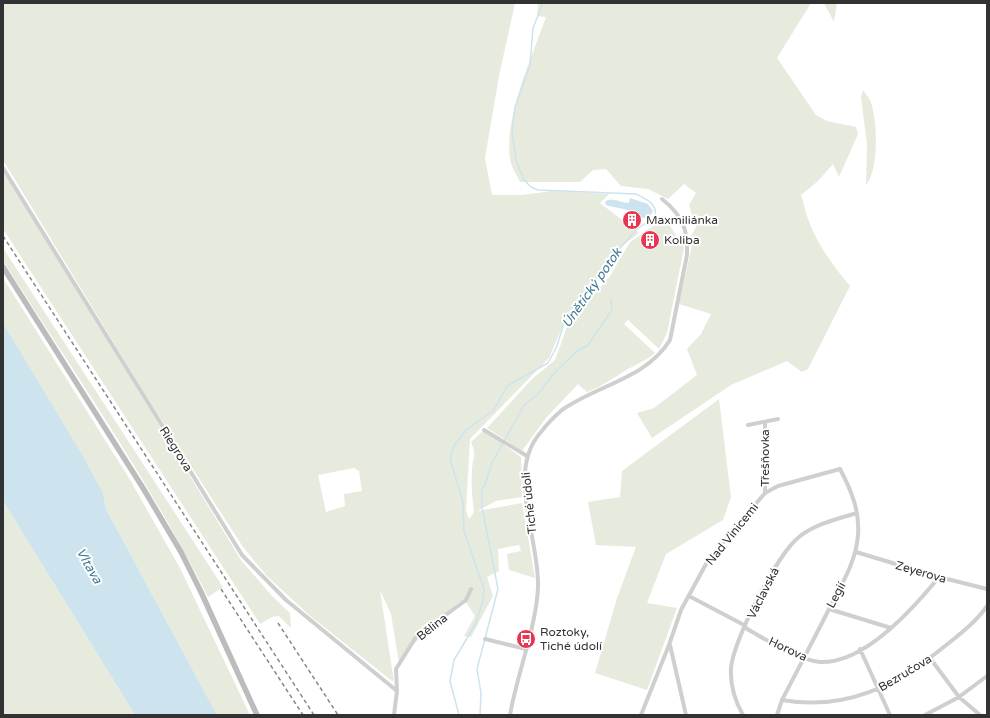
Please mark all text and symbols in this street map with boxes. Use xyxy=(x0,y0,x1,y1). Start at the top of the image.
building icon: Maxmiliánka xyxy=(621,209,643,231)
place label: Maxmiliánka xyxy=(646,213,718,227)
building icon: Koliba xyxy=(639,229,661,251)
place label: Koliba xyxy=(664,233,700,247)
water label: Únětický potok xyxy=(559,244,626,331)
street label: Riegrova xyxy=(157,424,195,474)
street label: Třešňovka xyxy=(758,429,772,487)
street label: Tiché údolí xyxy=(519,471,539,535)
street label: Nad Vinicemi xyxy=(703,500,761,568)
water label: Vltava xyxy=(72,545,106,587)
street label: Zeyerova xyxy=(894,558,948,586)
street label: Václavská xyxy=(744,565,782,621)
street label: Legií xyxy=(823,580,849,610)
street label: Bělina xyxy=(414,611,450,643)
place label: Roztoky, Tiché údolí xyxy=(540,625,602,653)
bus stop icon: Roztoky, Tiché údolí xyxy=(515,628,537,650)
street label: Horova xyxy=(767,634,809,664)
street label: Bezručova xyxy=(876,652,934,694)

